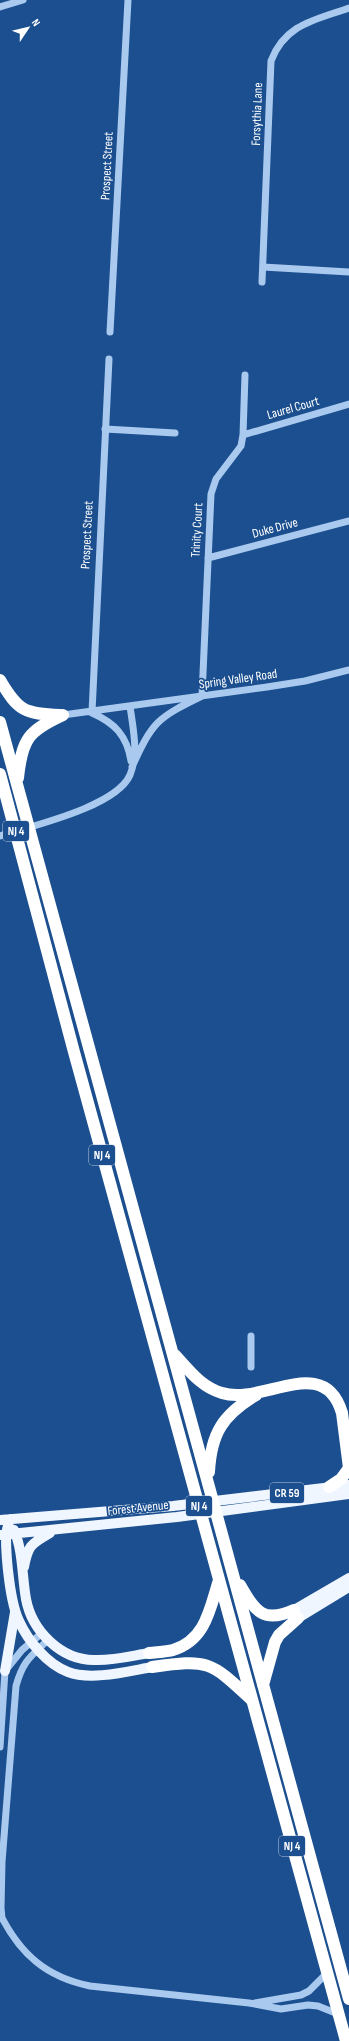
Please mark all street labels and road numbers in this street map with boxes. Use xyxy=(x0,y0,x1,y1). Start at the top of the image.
street label: Forsythia Lane xyxy=(248,82,266,146)
street label: Prospect Street xyxy=(97,131,117,201)
street label: Laurel Court xyxy=(265,393,321,423)
street label: Prospect Street xyxy=(77,500,97,570)
street label: Trinity Court xyxy=(188,502,206,558)
street label: Duke Drive xyxy=(250,514,300,542)
street label: Spring Valley Road xyxy=(198,666,278,692)
road number: NJ 4 xyxy=(3,821,29,841)
road number: NJ 4 xyxy=(89,1145,115,1165)
road number: CR 59 xyxy=(270,1483,304,1503)
road number: NJ 4 xyxy=(186,1496,212,1516)
street label: Forest Avenue xyxy=(107,1497,169,1519)
road number: NJ 4 xyxy=(279,1836,305,1856)

